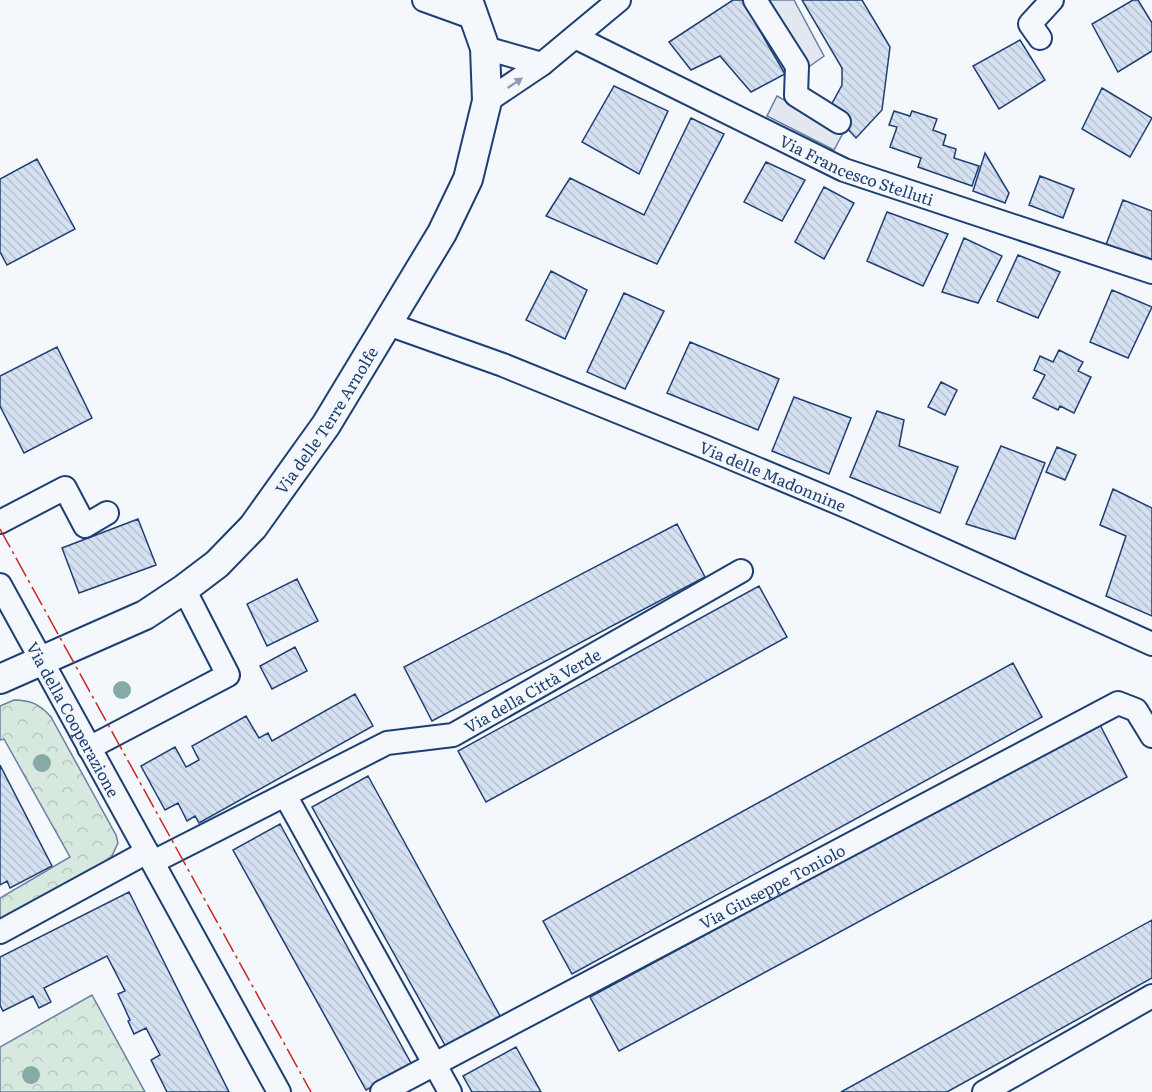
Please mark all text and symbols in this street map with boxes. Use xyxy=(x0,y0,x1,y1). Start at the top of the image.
one-way arrow xyxy=(506,77,522,89)
street label: Via Francesco Stelluti xyxy=(776,128,937,211)
street label: Via delle Terre Arnolfe xyxy=(269,341,383,499)
street label: Via delle Madonnine xyxy=(696,434,850,517)
street label: Via della Cooperazione xyxy=(21,637,126,801)
street label: Via della Città Verde xyxy=(459,642,605,738)
street label: Via Giuseppe Toniolo xyxy=(695,837,849,934)

